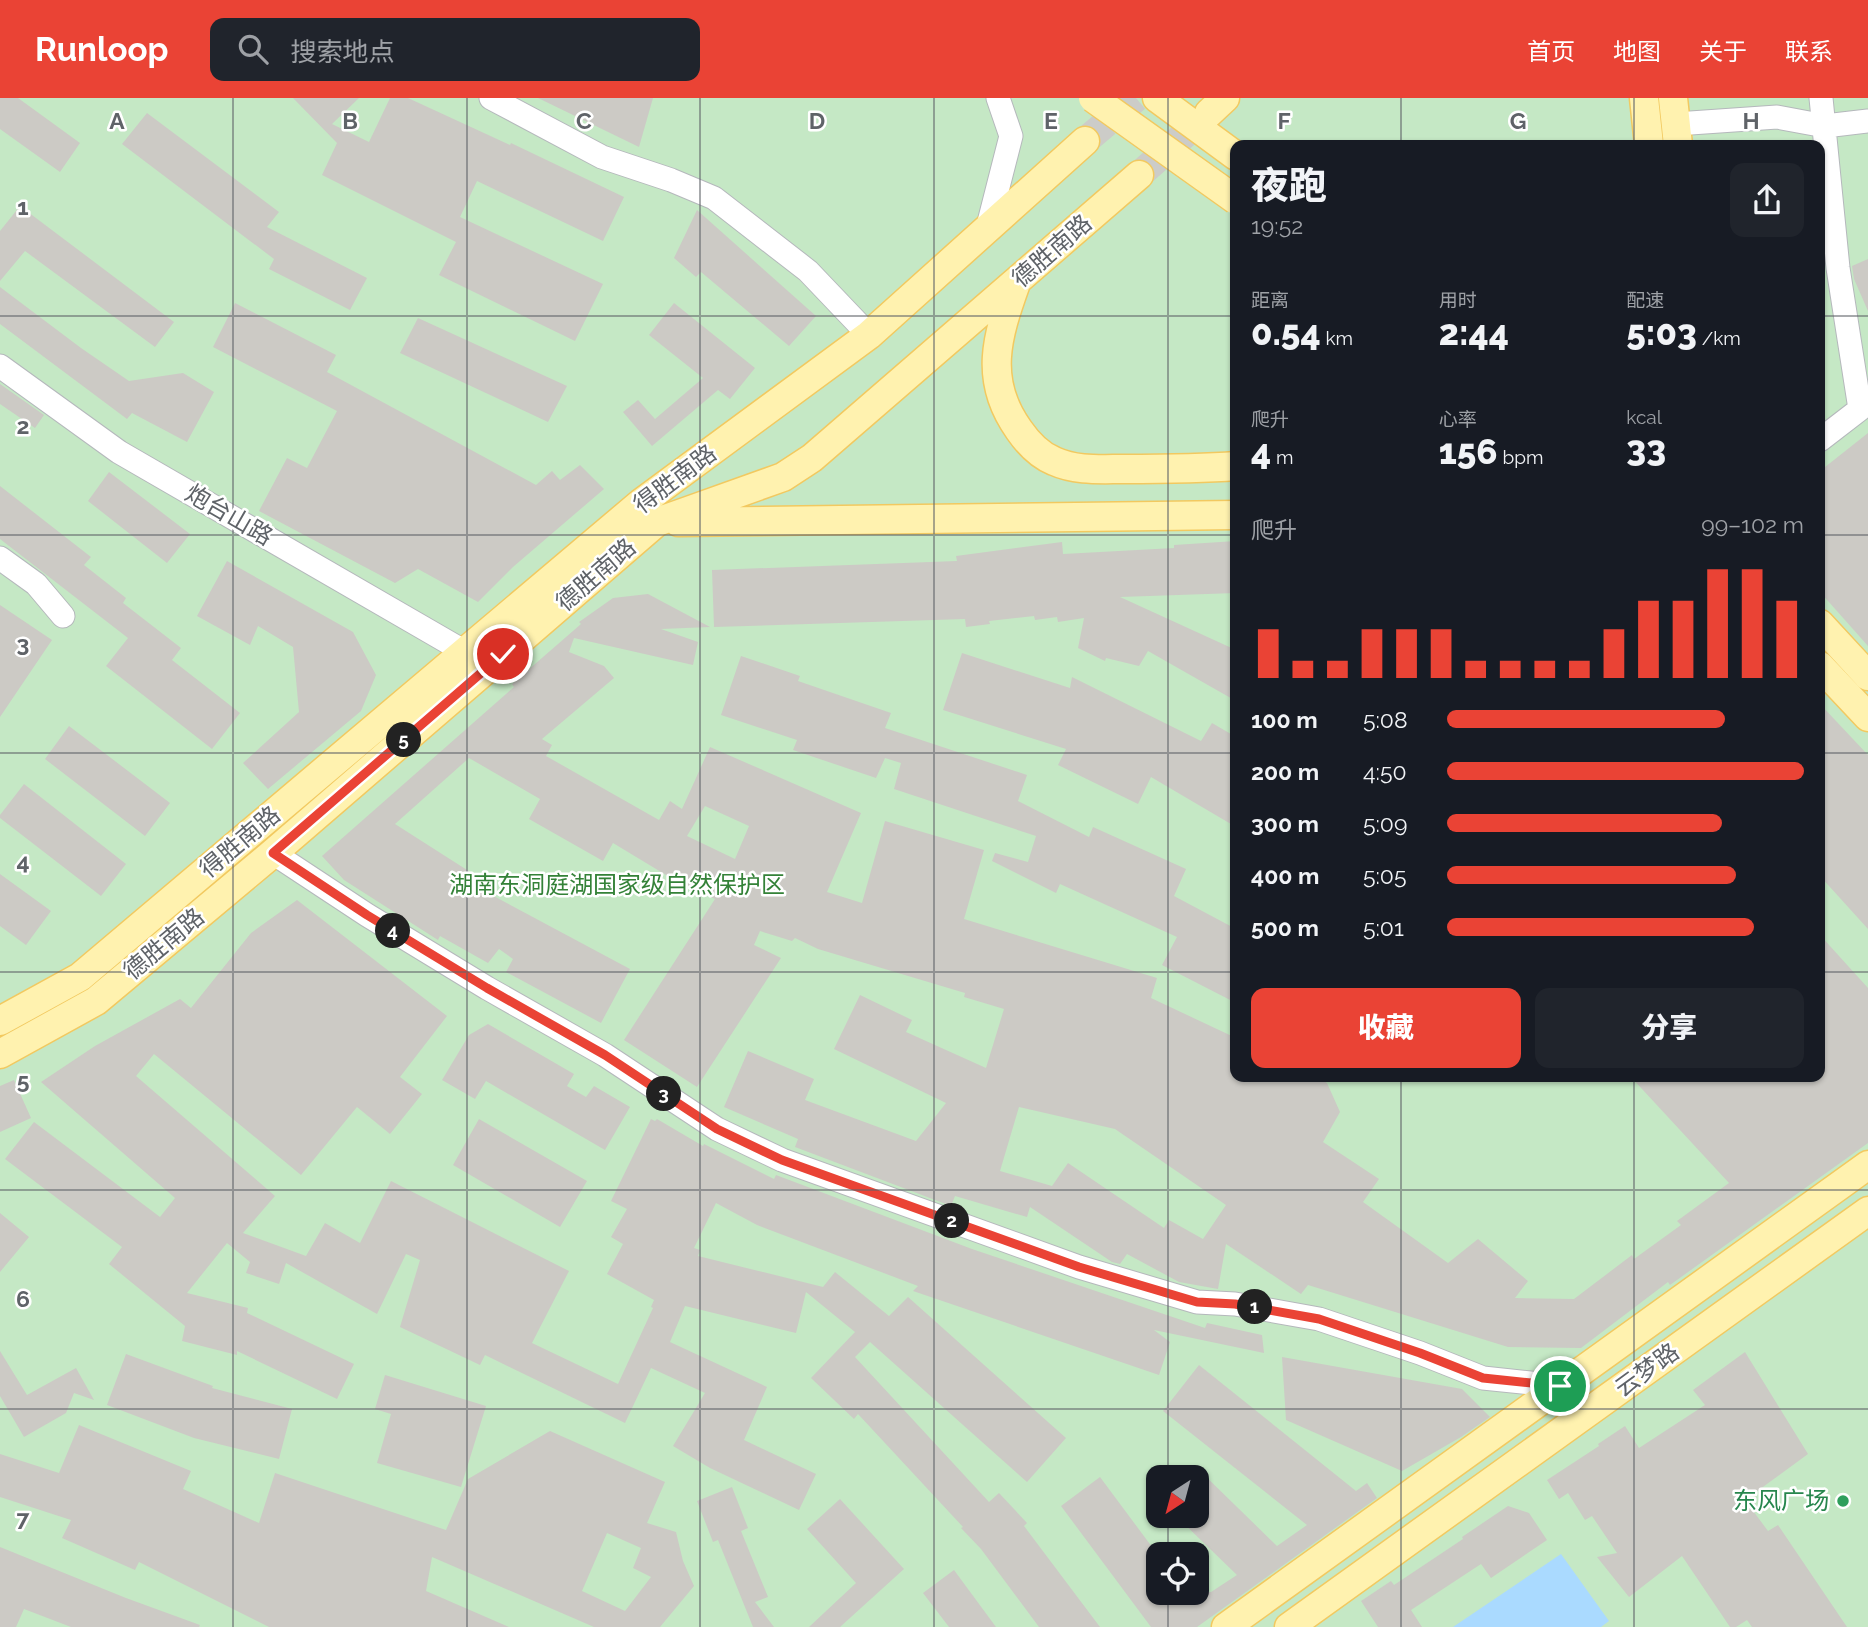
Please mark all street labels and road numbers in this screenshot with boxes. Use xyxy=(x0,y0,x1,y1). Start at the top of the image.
street label: 德胜南路 xyxy=(1006,208,1097,293)
street label: 得胜南路 xyxy=(628,438,722,519)
street label: 炮台山路 xyxy=(180,478,278,551)
street label: 德胜南路 xyxy=(550,532,641,617)
street label: 得胜南路 xyxy=(194,800,286,884)
street label: 德胜南路 xyxy=(118,902,210,986)
street label: 云梦路 xyxy=(1609,1337,1684,1402)

